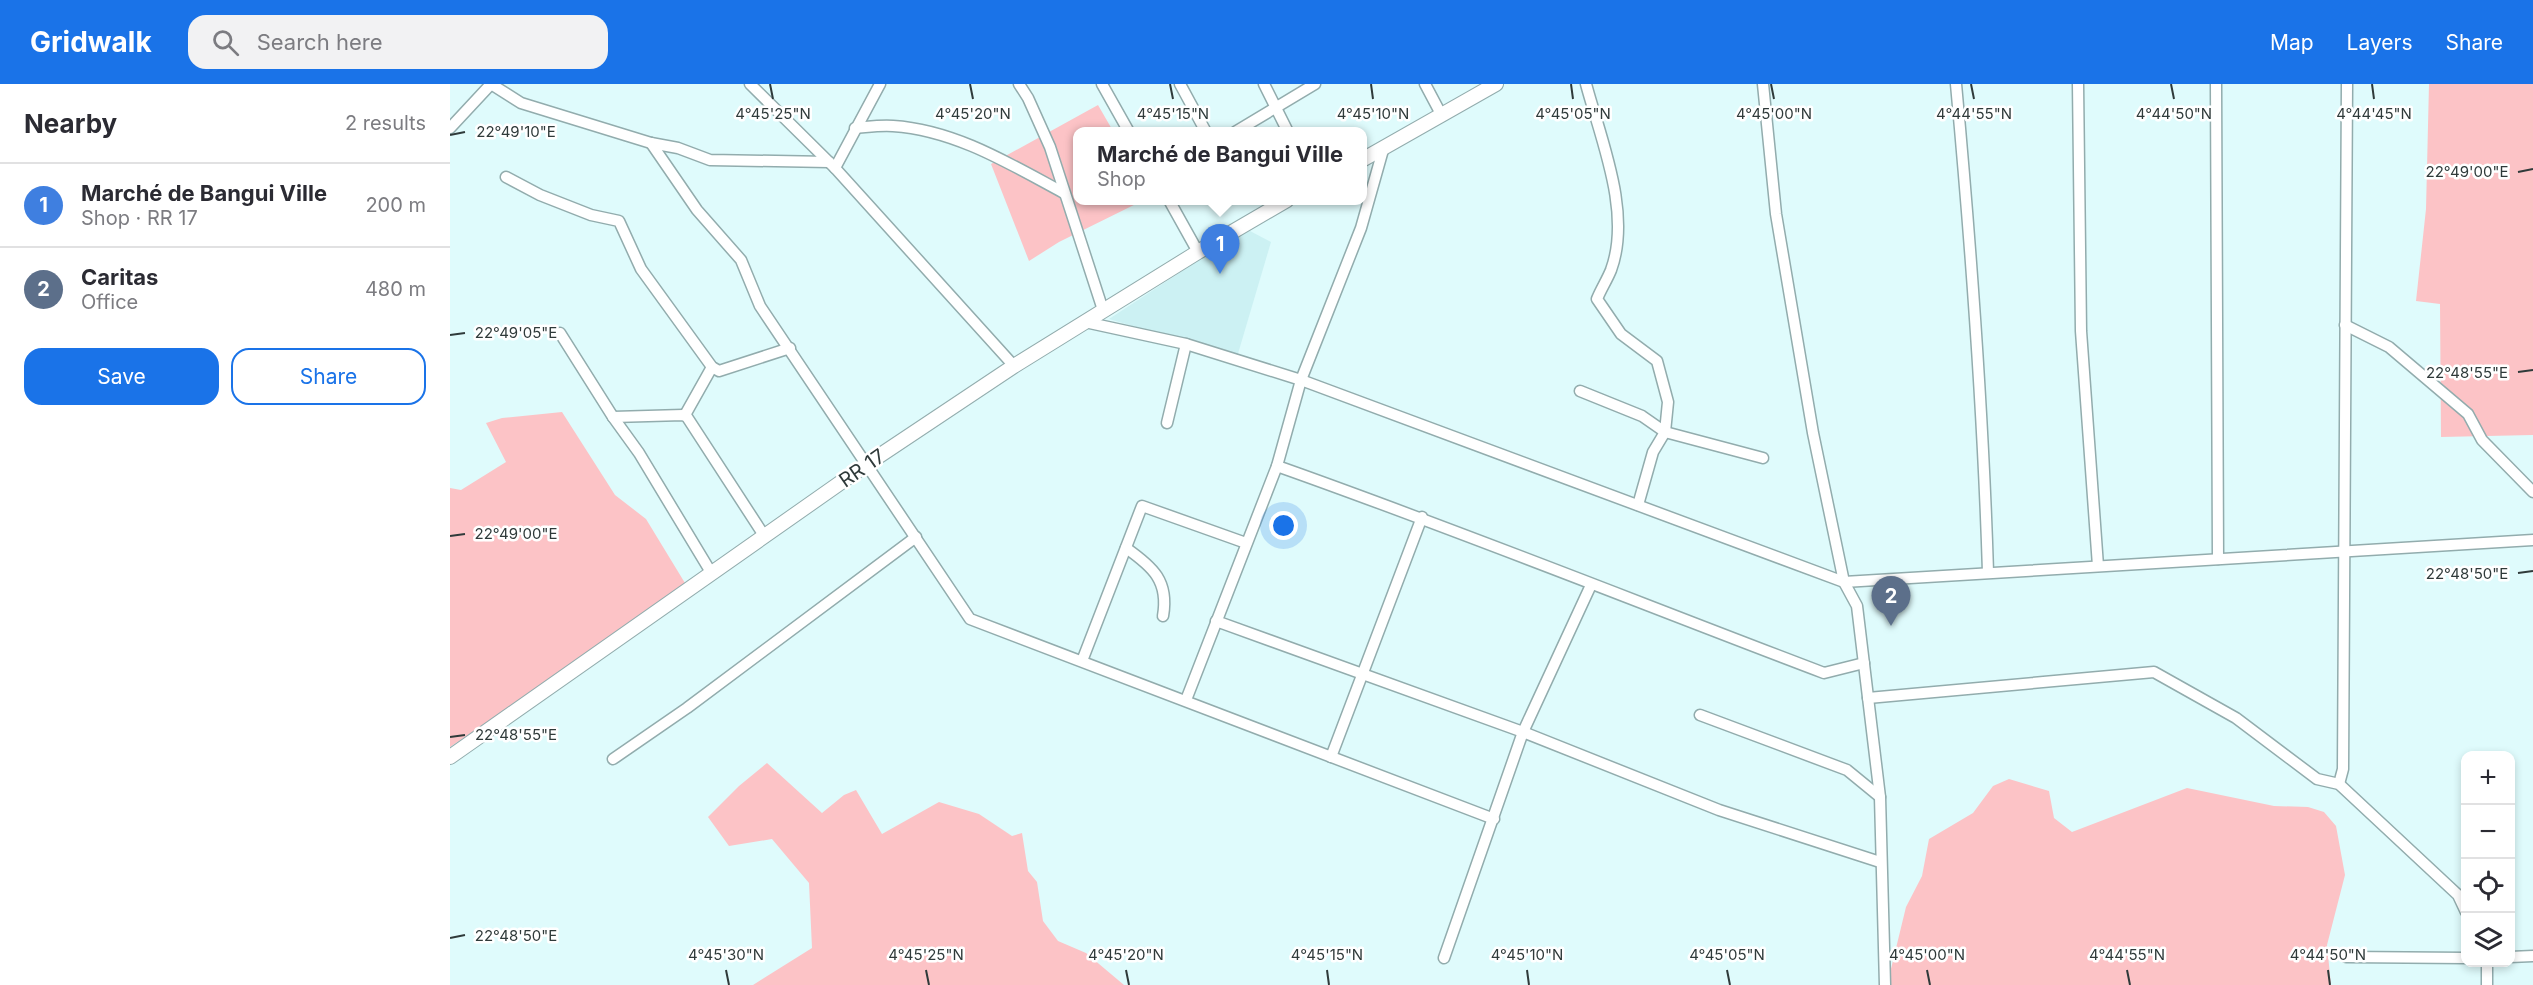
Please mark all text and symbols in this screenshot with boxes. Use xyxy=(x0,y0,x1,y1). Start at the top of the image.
search box xyxy=(188,15,608,69)
text: Gridwalk xyxy=(30,25,152,59)
icon: search xyxy=(209,26,242,59)
text: Search here xyxy=(257,29,382,55)
text: Map xyxy=(2270,30,2314,55)
text: Layers xyxy=(2347,30,2413,55)
text: Share xyxy=(2446,30,2503,55)
text: 4°45'25"N xyxy=(735,104,811,123)
text: 4°45'20"N xyxy=(935,104,1011,123)
text: 4°45'15"N xyxy=(1137,104,1209,123)
text: 4°45'10"N xyxy=(1337,104,1409,123)
text: 4°45'05"N xyxy=(1535,104,1611,123)
text: 4°45'00"N xyxy=(1736,104,1812,123)
text: 4°44'55"N xyxy=(1936,104,2012,123)
text: 4°44'50"N xyxy=(2136,104,2212,123)
text: 4°44'45"N xyxy=(2336,104,2412,123)
text: Nearby xyxy=(24,108,117,139)
text: 2 results xyxy=(345,111,426,135)
text: 22°49'10"E xyxy=(476,122,556,141)
popup xyxy=(1073,127,1367,205)
text: Marché de Bangui Ville xyxy=(1097,141,1343,167)
text: 22°49'00"E xyxy=(2426,162,2508,181)
text: Shop xyxy=(1097,167,1146,191)
text: Marché de Bangui Ville xyxy=(81,180,327,206)
text: 1 xyxy=(39,193,48,217)
text: 200 m xyxy=(365,193,426,217)
text: Shop · RR 17 xyxy=(81,206,198,230)
pin: 1 xyxy=(1200,224,1240,274)
text: Caritas xyxy=(81,264,158,290)
text: 2 xyxy=(37,277,50,301)
text: 480 m xyxy=(365,277,426,301)
text: Office xyxy=(81,290,138,314)
text: 22°49'05"E xyxy=(475,323,557,342)
button: Save xyxy=(24,348,219,405)
button: Share xyxy=(231,348,426,405)
text: 22°48'55"E xyxy=(2426,363,2508,382)
street label: RR 17 xyxy=(834,444,890,492)
your location xyxy=(1269,511,1298,540)
text: 22°49'00"E xyxy=(475,524,557,543)
text: 22°48'50"E xyxy=(2426,564,2508,583)
pin: 2 xyxy=(1872,576,1910,626)
text: 22°48'55"E xyxy=(475,725,557,744)
map controls xyxy=(2461,751,2515,967)
button: + xyxy=(2461,751,2515,805)
button: − xyxy=(2461,805,2515,859)
button: locate xyxy=(2461,859,2515,913)
button: layers xyxy=(2461,913,2515,967)
text: 22°48'50"E xyxy=(475,926,557,945)
text: 4°45'30"N xyxy=(688,945,764,964)
text: 4°45'25"N xyxy=(888,945,964,964)
text: 4°45'20"N xyxy=(1088,945,1164,964)
text: 4°45'15"N xyxy=(1291,945,1363,964)
text: 4°45'10"N xyxy=(1491,945,1563,964)
text: 4°45'05"N xyxy=(1689,945,1765,964)
text: 4°45'00"N xyxy=(1889,945,1965,964)
text: 4°44'55"N xyxy=(2089,945,2165,964)
text: 4°44'50"N xyxy=(2290,945,2366,964)

